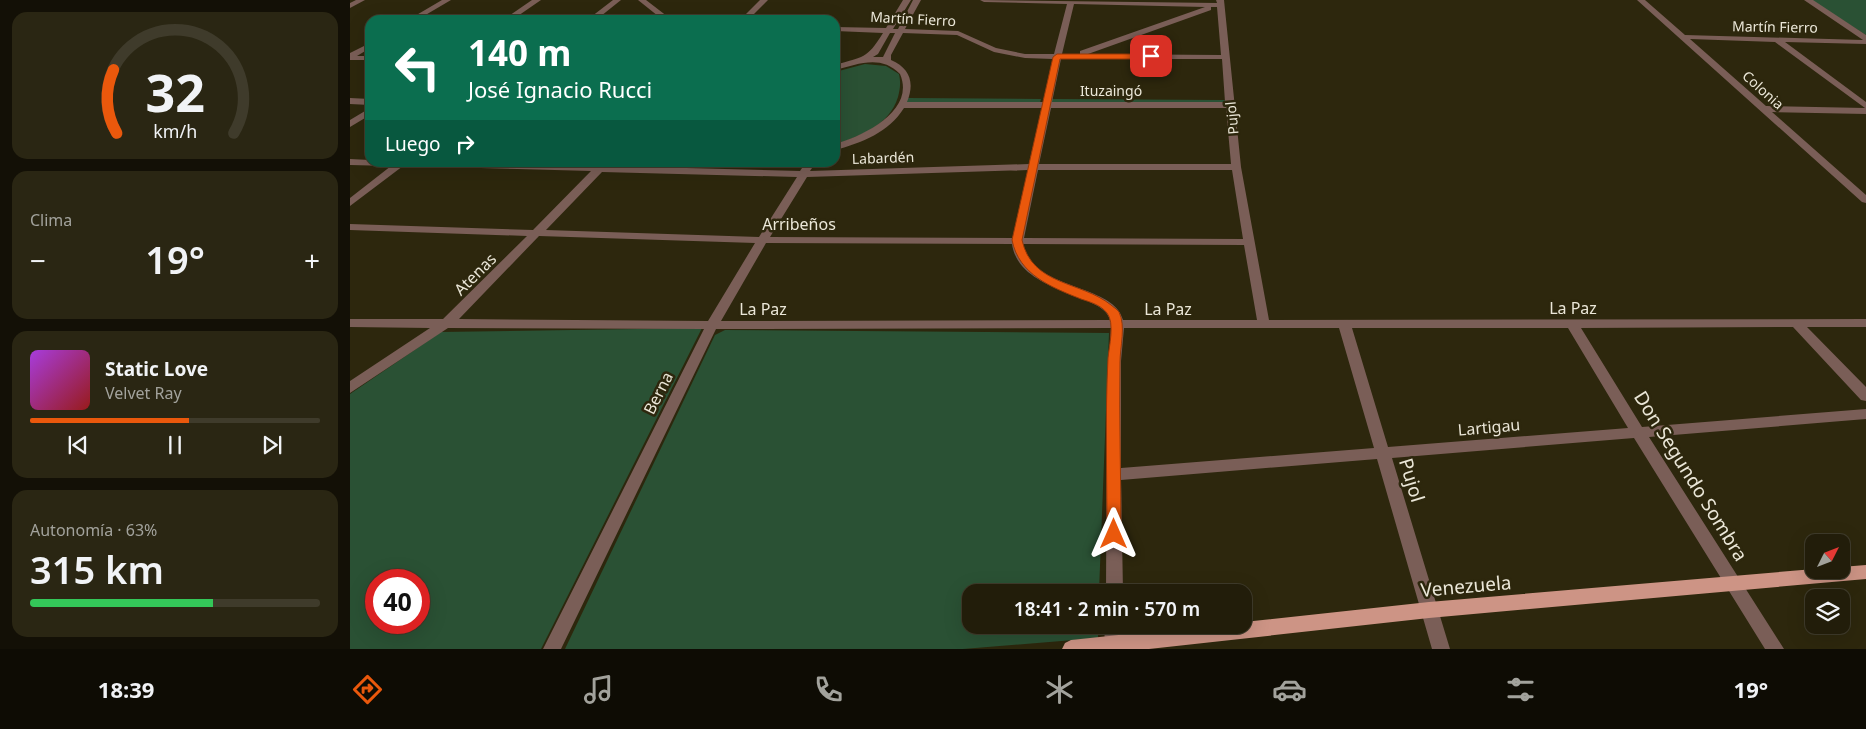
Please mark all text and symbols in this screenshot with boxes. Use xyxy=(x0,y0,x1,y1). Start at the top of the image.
street label: Martín Fierro xyxy=(870,7,956,30)
street label: Martín Fierro xyxy=(1732,16,1818,37)
text: 140 m xyxy=(468,29,571,76)
icon: left xyxy=(385,35,450,100)
pin xyxy=(1130,35,1172,77)
icon: arrive xyxy=(1137,42,1165,70)
text: 32 xyxy=(145,56,205,127)
street label: Colonia xyxy=(1739,66,1788,113)
text: José Ignacio Rucci xyxy=(468,74,652,104)
street label: Ituzaingó xyxy=(1080,81,1142,100)
street label: Pujol xyxy=(1221,101,1242,135)
text: km/h xyxy=(153,119,197,143)
icon: right xyxy=(451,130,479,158)
text: Luego xyxy=(385,131,441,157)
street label: Labardén xyxy=(852,147,914,168)
text: Clima xyxy=(30,209,72,231)
street label: Arribeños xyxy=(762,213,836,235)
text: 19° xyxy=(145,233,205,285)
text: − xyxy=(30,241,46,279)
text: + xyxy=(304,241,320,279)
street label: Atenas xyxy=(449,248,501,300)
street label: La Paz xyxy=(1549,297,1597,319)
street label: La Paz xyxy=(739,298,787,320)
street label: La Paz xyxy=(1144,298,1192,320)
text: Static Love xyxy=(105,356,208,382)
street label: Berna xyxy=(638,368,678,418)
text: Velvet Ray xyxy=(105,382,182,404)
street label: Don Segundo Sombra xyxy=(1628,386,1754,566)
street label: Lartigau xyxy=(1457,413,1521,441)
icon: previous xyxy=(64,431,92,459)
icon: pause xyxy=(161,431,189,459)
icon: next xyxy=(258,431,286,459)
street label: Pujol xyxy=(1393,455,1431,505)
position arrow xyxy=(1087,507,1139,559)
text: Autonomía · 63% xyxy=(30,519,157,541)
north arrow xyxy=(1805,534,1850,579)
map controls xyxy=(1805,534,1850,634)
text: 315 km xyxy=(30,543,164,595)
speed limit sign: 40 xyxy=(365,569,430,634)
street label: Venezuela xyxy=(1420,569,1512,603)
button: layers xyxy=(1805,589,1850,634)
text: 18:41 · 2 min · 570 m xyxy=(1014,596,1200,622)
icon: directions xyxy=(350,672,385,707)
icon: music xyxy=(581,672,616,707)
icon: phone xyxy=(811,672,846,707)
icon: climate xyxy=(1042,672,1077,707)
icon: car xyxy=(1272,672,1307,707)
icon: filters xyxy=(1503,672,1538,707)
text: 18:39 xyxy=(98,674,154,704)
text: 19° xyxy=(1734,674,1768,704)

